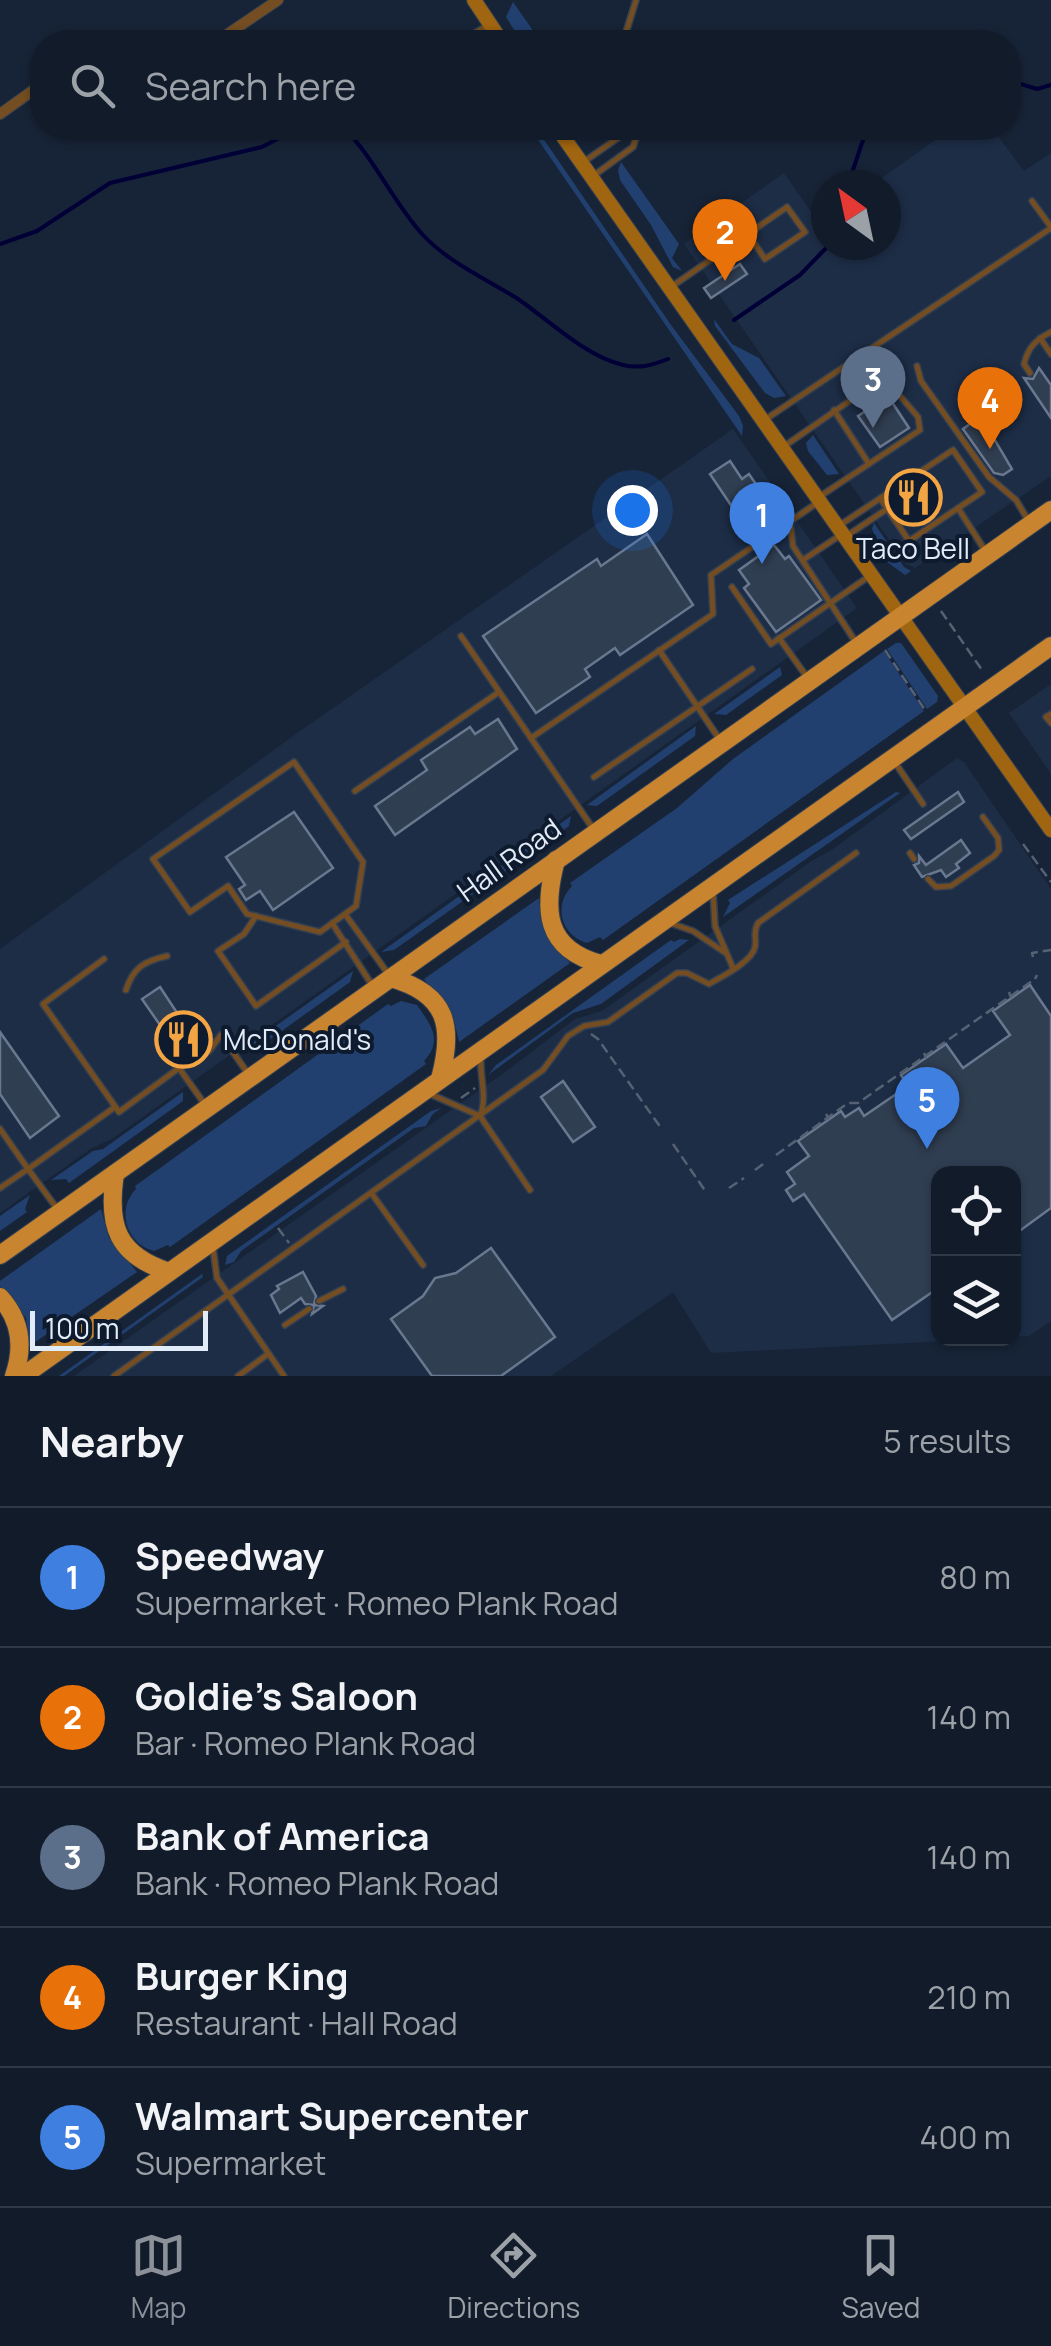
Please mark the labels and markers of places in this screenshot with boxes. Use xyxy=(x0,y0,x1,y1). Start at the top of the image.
pin: 2 xyxy=(692,198,758,281)
pin: 3 xyxy=(840,346,906,428)
pin: 4 xyxy=(958,366,1022,449)
restaurant icon: Taco Bell xyxy=(883,468,943,528)
pin: 1 xyxy=(730,482,794,564)
place label: Taco Bell xyxy=(856,529,970,567)
restaurant icon: McDonald's xyxy=(154,1010,214,1070)
place label: McDonald's xyxy=(223,1020,371,1058)
pin: 5 xyxy=(894,1066,960,1149)

